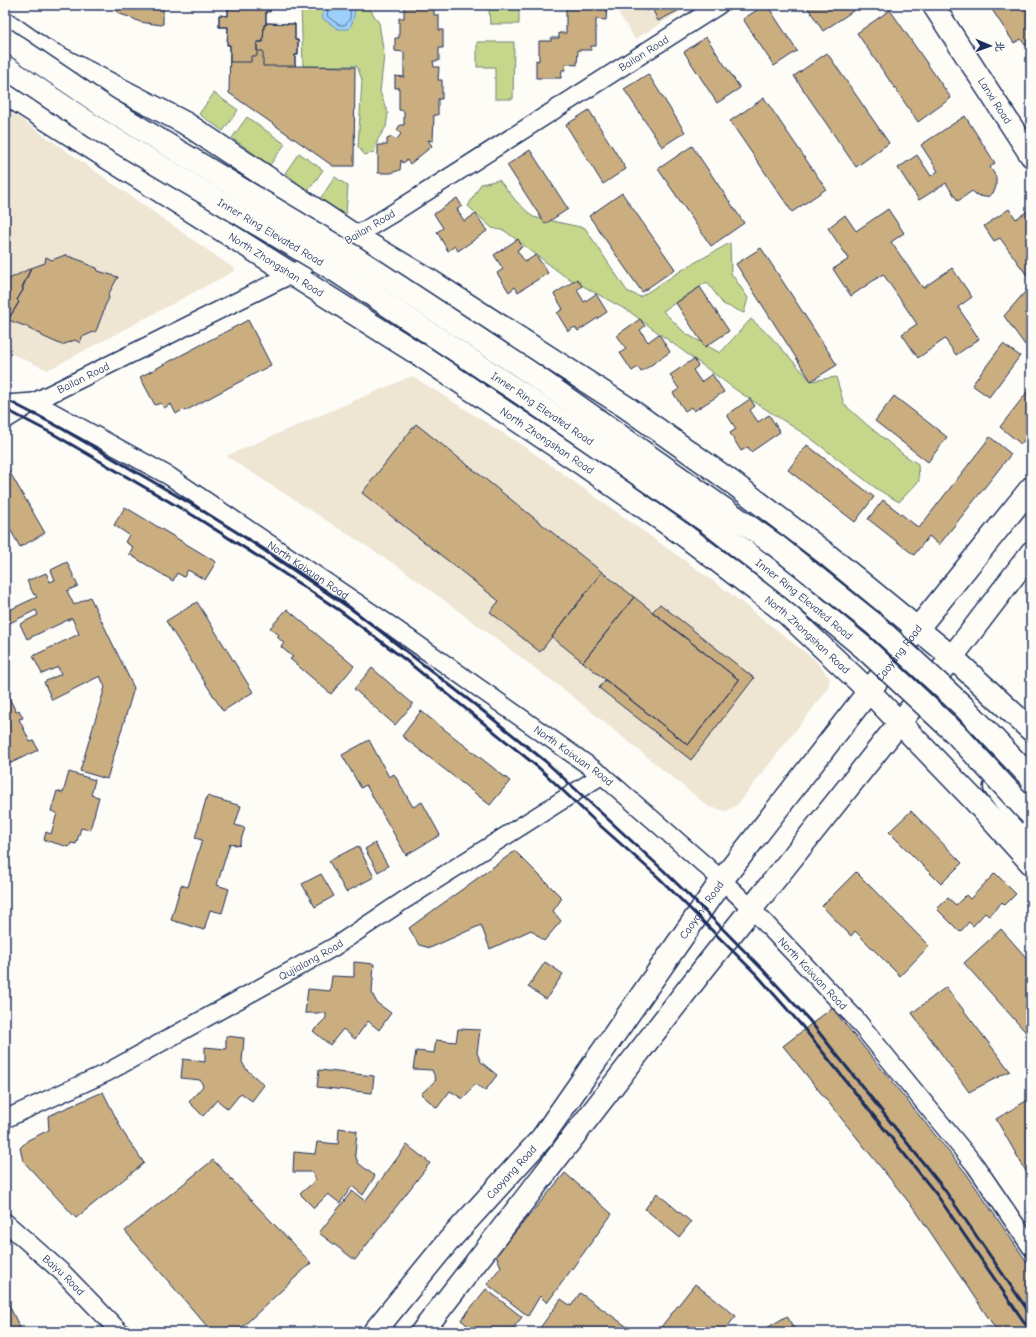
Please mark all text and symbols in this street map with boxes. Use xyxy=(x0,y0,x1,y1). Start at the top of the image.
north arrow xyxy=(970,26,1010,66)
street label: Bailan Road xyxy=(616,32,671,74)
text: 北 xyxy=(993,41,1006,52)
street label: Lanxi Road xyxy=(975,75,1015,126)
street label: Inner Ring Elevated Road xyxy=(215,195,326,269)
street label: Bailan Road xyxy=(342,207,398,247)
street label: North Zhongshan Road xyxy=(226,230,326,299)
street label: Bailan Road xyxy=(55,359,112,396)
street label: Inner Ring Elevated Road xyxy=(489,369,596,448)
street label: North Zhongshan Road xyxy=(498,404,597,477)
street label: North Kaixuan Road xyxy=(265,538,351,602)
street label: Inner Ring Elevated Road xyxy=(753,556,855,642)
street label: North Zhongshan Road xyxy=(762,593,853,676)
street label: Caoyang Road xyxy=(873,622,925,684)
street label: North Kaixuan Road xyxy=(532,723,616,789)
street label: Caoyang Road xyxy=(676,878,726,941)
street label: North Kaixuan Road xyxy=(776,935,850,1012)
street label: Qujialang Road xyxy=(276,936,346,983)
street label: Caoyang Road xyxy=(484,1142,539,1201)
street label: Baiyu Road xyxy=(40,1252,87,1298)

